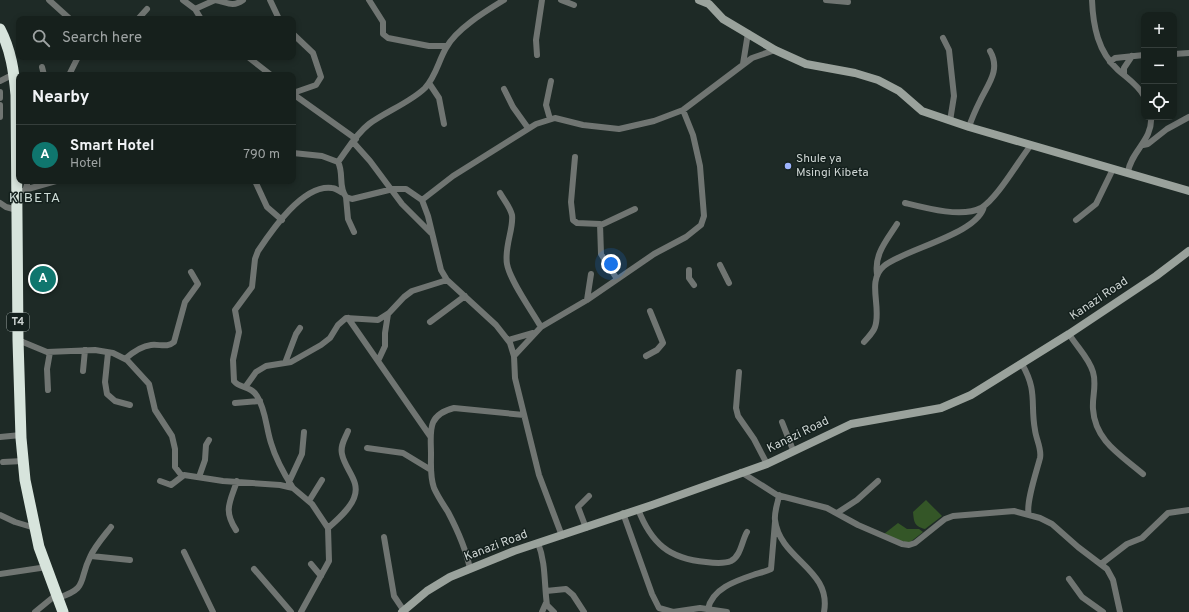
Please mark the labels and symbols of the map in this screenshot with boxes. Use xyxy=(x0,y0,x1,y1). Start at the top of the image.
place label: Shule ya Msingi Kibeta xyxy=(796,151,869,181)
marker: Shule ya Msingi Kibeta xyxy=(783,161,793,171)
district label: KIBETA xyxy=(9,190,61,207)
your location xyxy=(601,254,621,274)
pin: A xyxy=(30,264,56,294)
street label: Kanazi Road xyxy=(1067,274,1131,324)
road number: T4 xyxy=(7,313,29,331)
street label: Kanazi Road xyxy=(764,413,832,457)
street label: Kanazi Road xyxy=(462,527,530,565)

